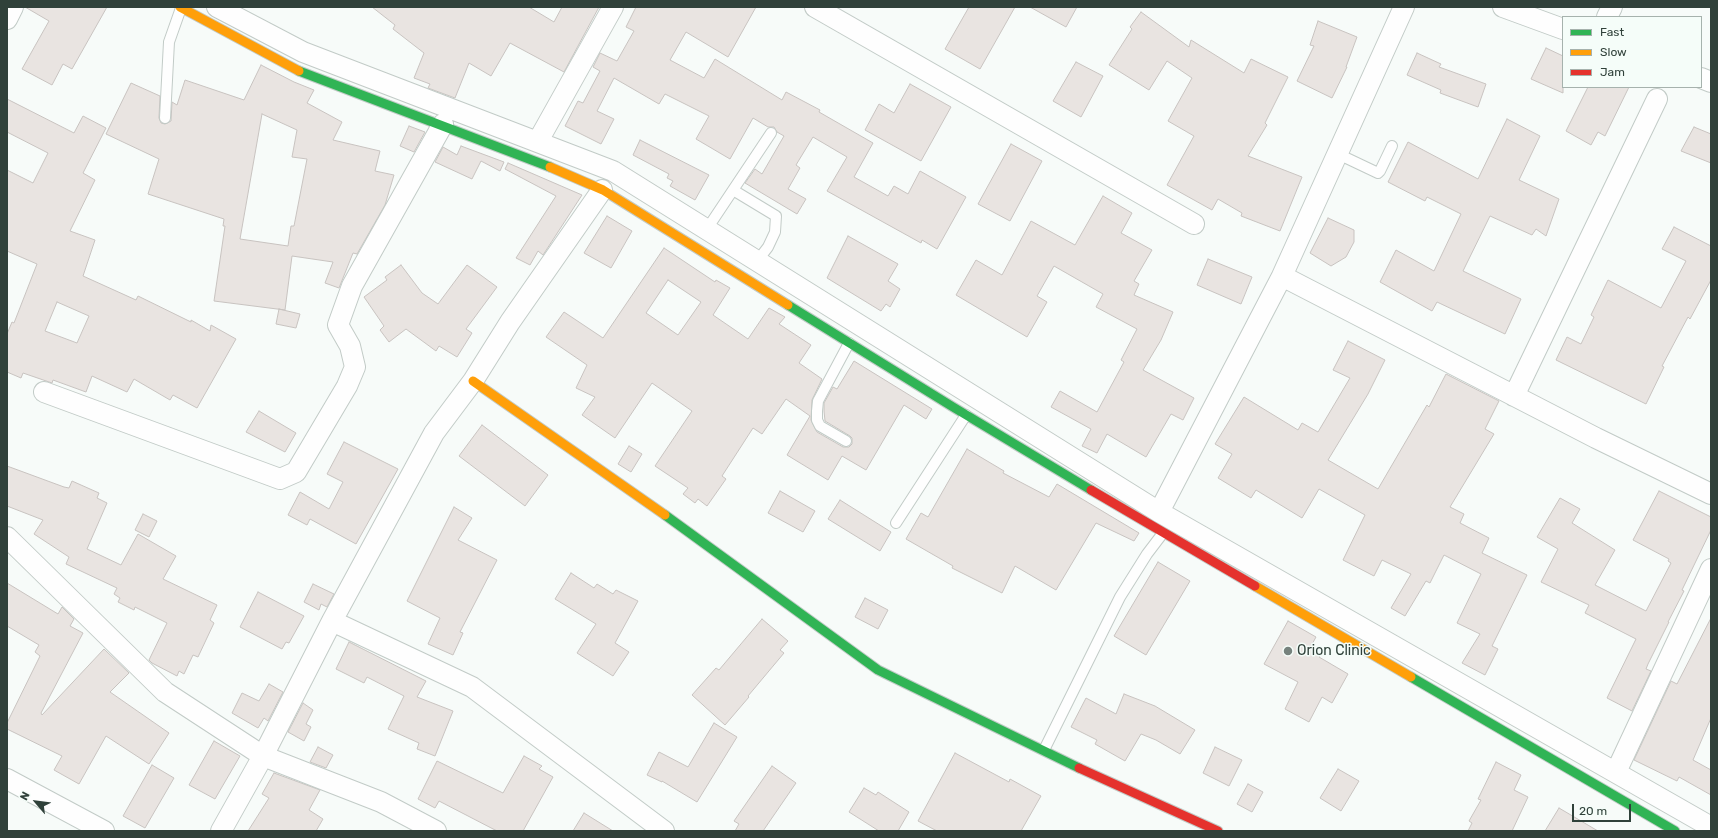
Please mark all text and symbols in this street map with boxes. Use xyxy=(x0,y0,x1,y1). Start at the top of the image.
legend xyxy=(1562,16,1702,88)
text: Fast xyxy=(1600,25,1624,39)
text: Slow xyxy=(1600,45,1627,59)
text: Jam xyxy=(1600,65,1625,79)
place label: Orion Clinic xyxy=(1297,643,1371,659)
marker: Orion Clinic xyxy=(1282,645,1294,657)
north arrow xyxy=(16,782,56,822)
text: N xyxy=(17,790,33,803)
scale bar xyxy=(1574,796,1633,822)
text: 20 m xyxy=(1579,804,1607,818)

